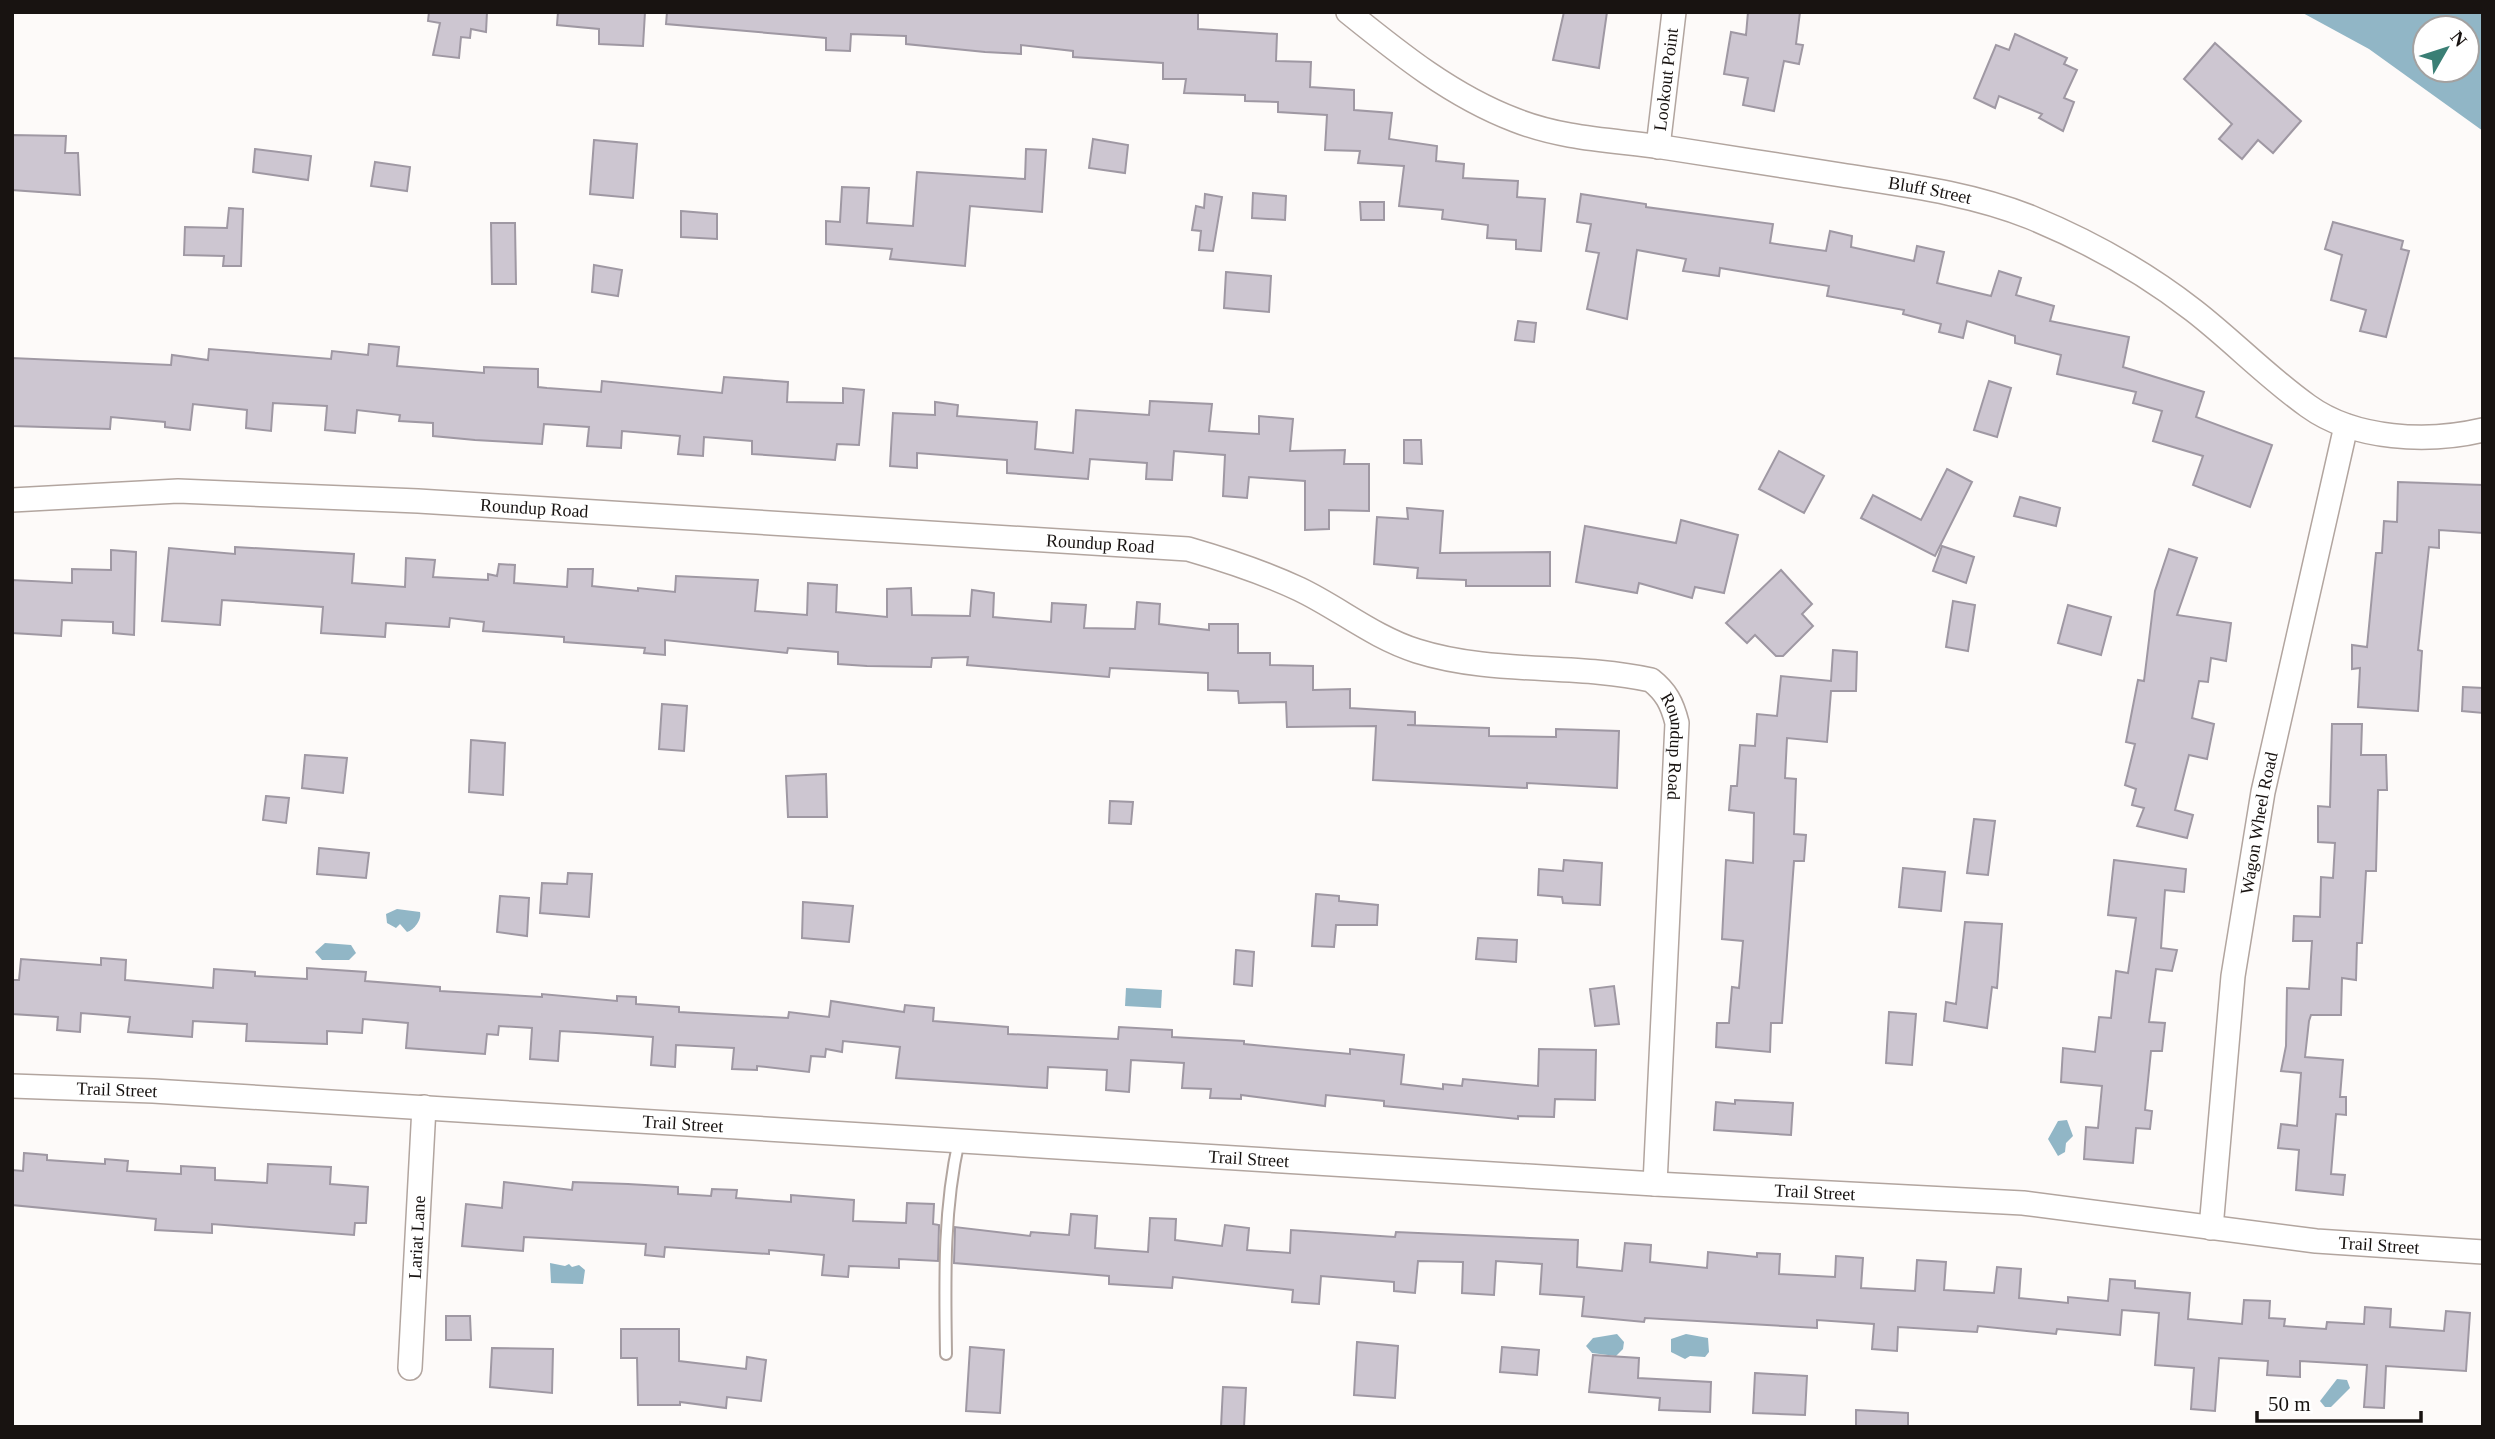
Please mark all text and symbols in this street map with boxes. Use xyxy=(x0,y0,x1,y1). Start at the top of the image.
north arrow xyxy=(2411,14,2481,84)
street label: Lookout Point xyxy=(1650,27,1682,132)
text: N xyxy=(2446,27,2471,51)
street label: Bluff Street xyxy=(1887,172,1974,208)
street label: Roundup Road xyxy=(480,495,589,522)
street label: Roundup Road xyxy=(1045,530,1155,557)
street label: Roundup Road xyxy=(1656,689,1687,800)
street label: Wagon Wheel Road xyxy=(2236,750,2282,896)
street label: Trail Street xyxy=(76,1078,158,1101)
street label: Trail Street xyxy=(642,1111,724,1136)
street label: Trail Street xyxy=(1208,1146,1290,1171)
street label: Trail Street xyxy=(1774,1180,1856,1204)
street label: Lariat Lane xyxy=(405,1195,429,1279)
street label: Trail Street xyxy=(2338,1233,2420,1258)
scale bar xyxy=(2257,1380,2422,1424)
text: 50 m xyxy=(2268,1392,2311,1416)

